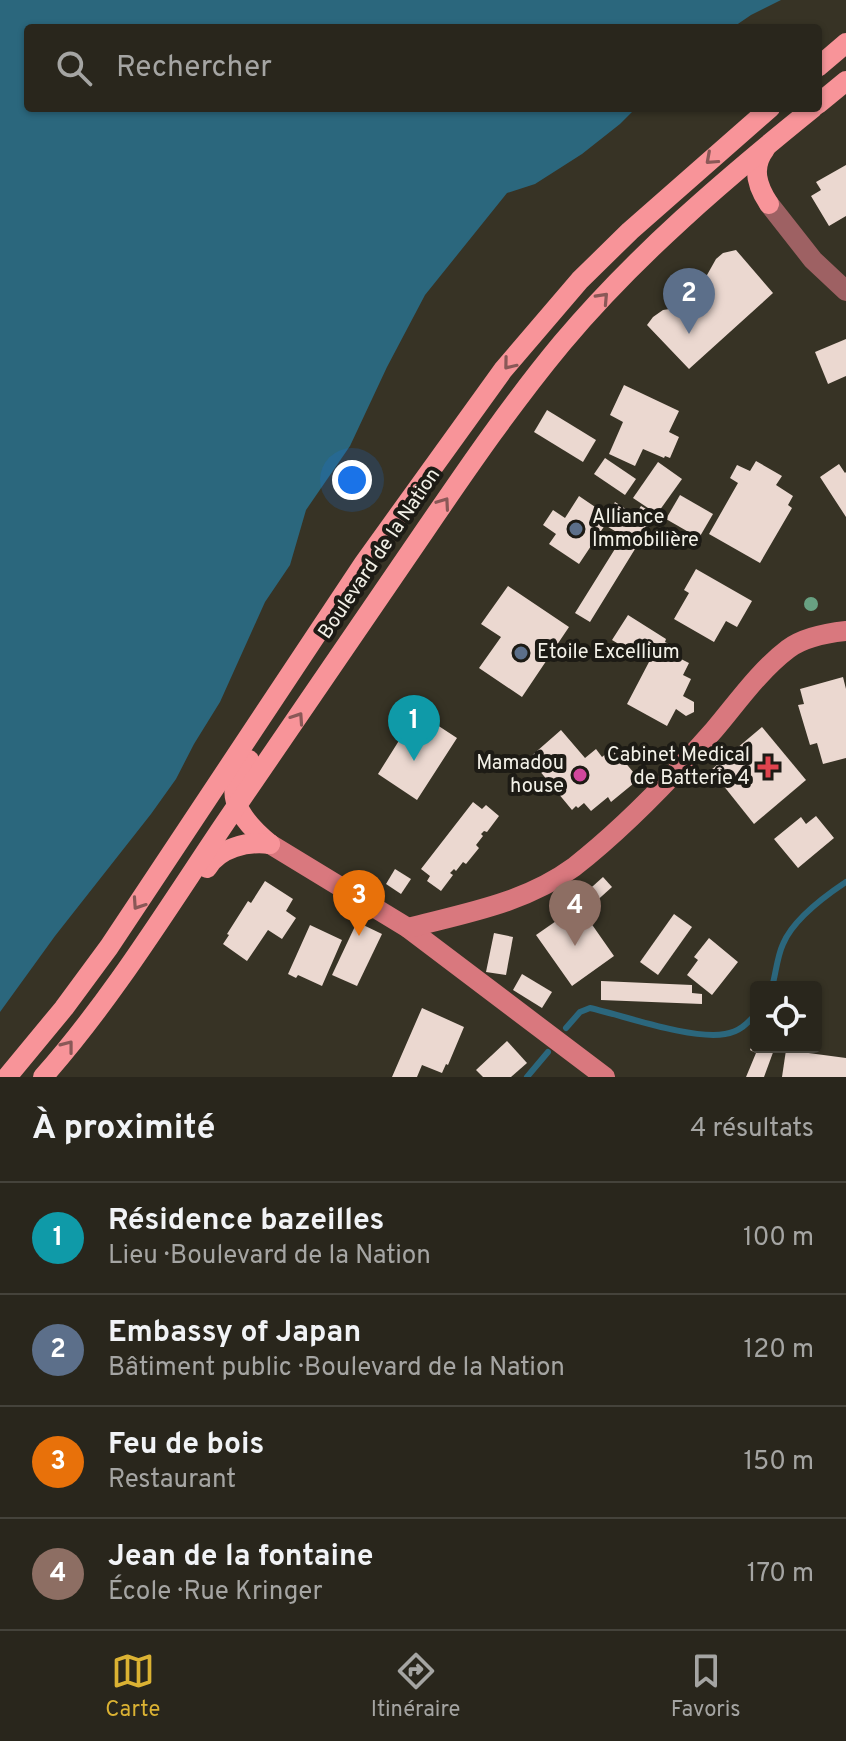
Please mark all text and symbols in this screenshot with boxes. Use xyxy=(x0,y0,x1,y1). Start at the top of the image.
search box xyxy=(24,24,822,112)
icon: search xyxy=(52,46,96,90)
text: Rechercher xyxy=(116,50,272,87)
one-way arrow xyxy=(705,149,720,164)
pin: 2 xyxy=(663,268,715,334)
one-way arrow xyxy=(594,292,608,307)
one-way arrow xyxy=(504,354,518,369)
your location xyxy=(332,460,372,500)
street label: Boulevard de la Nation xyxy=(313,464,447,644)
one-way arrow xyxy=(434,497,449,511)
place label: Alliance Immobilière xyxy=(592,505,699,554)
marker: Alliance Immobilière xyxy=(567,520,585,538)
place label: Etoile Excellium xyxy=(537,640,680,666)
marker: Etoile Excellium xyxy=(512,644,530,662)
pin: 1 xyxy=(388,695,440,761)
one-way arrow xyxy=(288,712,303,726)
place label: Cabinet Medical de Batterie 4 xyxy=(607,743,750,792)
place label: Mamadou house xyxy=(476,751,564,800)
marker: Cabinet Medical de Batterie 4 xyxy=(757,756,779,778)
marker: Mamadou house xyxy=(571,766,589,784)
pin: 3 xyxy=(333,870,385,936)
pin: 4 xyxy=(549,880,601,946)
one-way arrow xyxy=(133,895,148,910)
map controls xyxy=(750,981,822,1053)
button: locate xyxy=(750,981,822,1053)
one-way arrow xyxy=(59,1040,73,1055)
text: À proximité xyxy=(32,1108,215,1151)
text: 4 résultats xyxy=(690,1113,814,1146)
text: Résidence bazeilles xyxy=(108,1203,384,1240)
text: 1 xyxy=(53,1222,63,1255)
text: 100 m xyxy=(743,1222,814,1255)
text: Lieu · Boulevard de la Nation xyxy=(108,1240,431,1273)
text: Embassy of Japan xyxy=(108,1315,361,1352)
text: 2 xyxy=(50,1334,66,1367)
text: 120 m xyxy=(744,1334,814,1367)
text: Bâtiment public · Boulevard de la Nation xyxy=(108,1352,565,1385)
text: Feu de bois xyxy=(108,1427,264,1464)
text: 3 xyxy=(50,1446,66,1479)
text: 150 m xyxy=(743,1446,814,1479)
text: Restaurant xyxy=(108,1464,236,1497)
text: Jean de la fontaine xyxy=(108,1539,374,1576)
text: 4 xyxy=(50,1558,66,1591)
text: 170 m xyxy=(747,1558,814,1591)
text: École · Rue Kringer xyxy=(108,1576,323,1609)
tab: Carte xyxy=(105,1649,160,1724)
tab: Itinéraire xyxy=(371,1649,460,1724)
tab: Favoris xyxy=(671,1649,741,1724)

